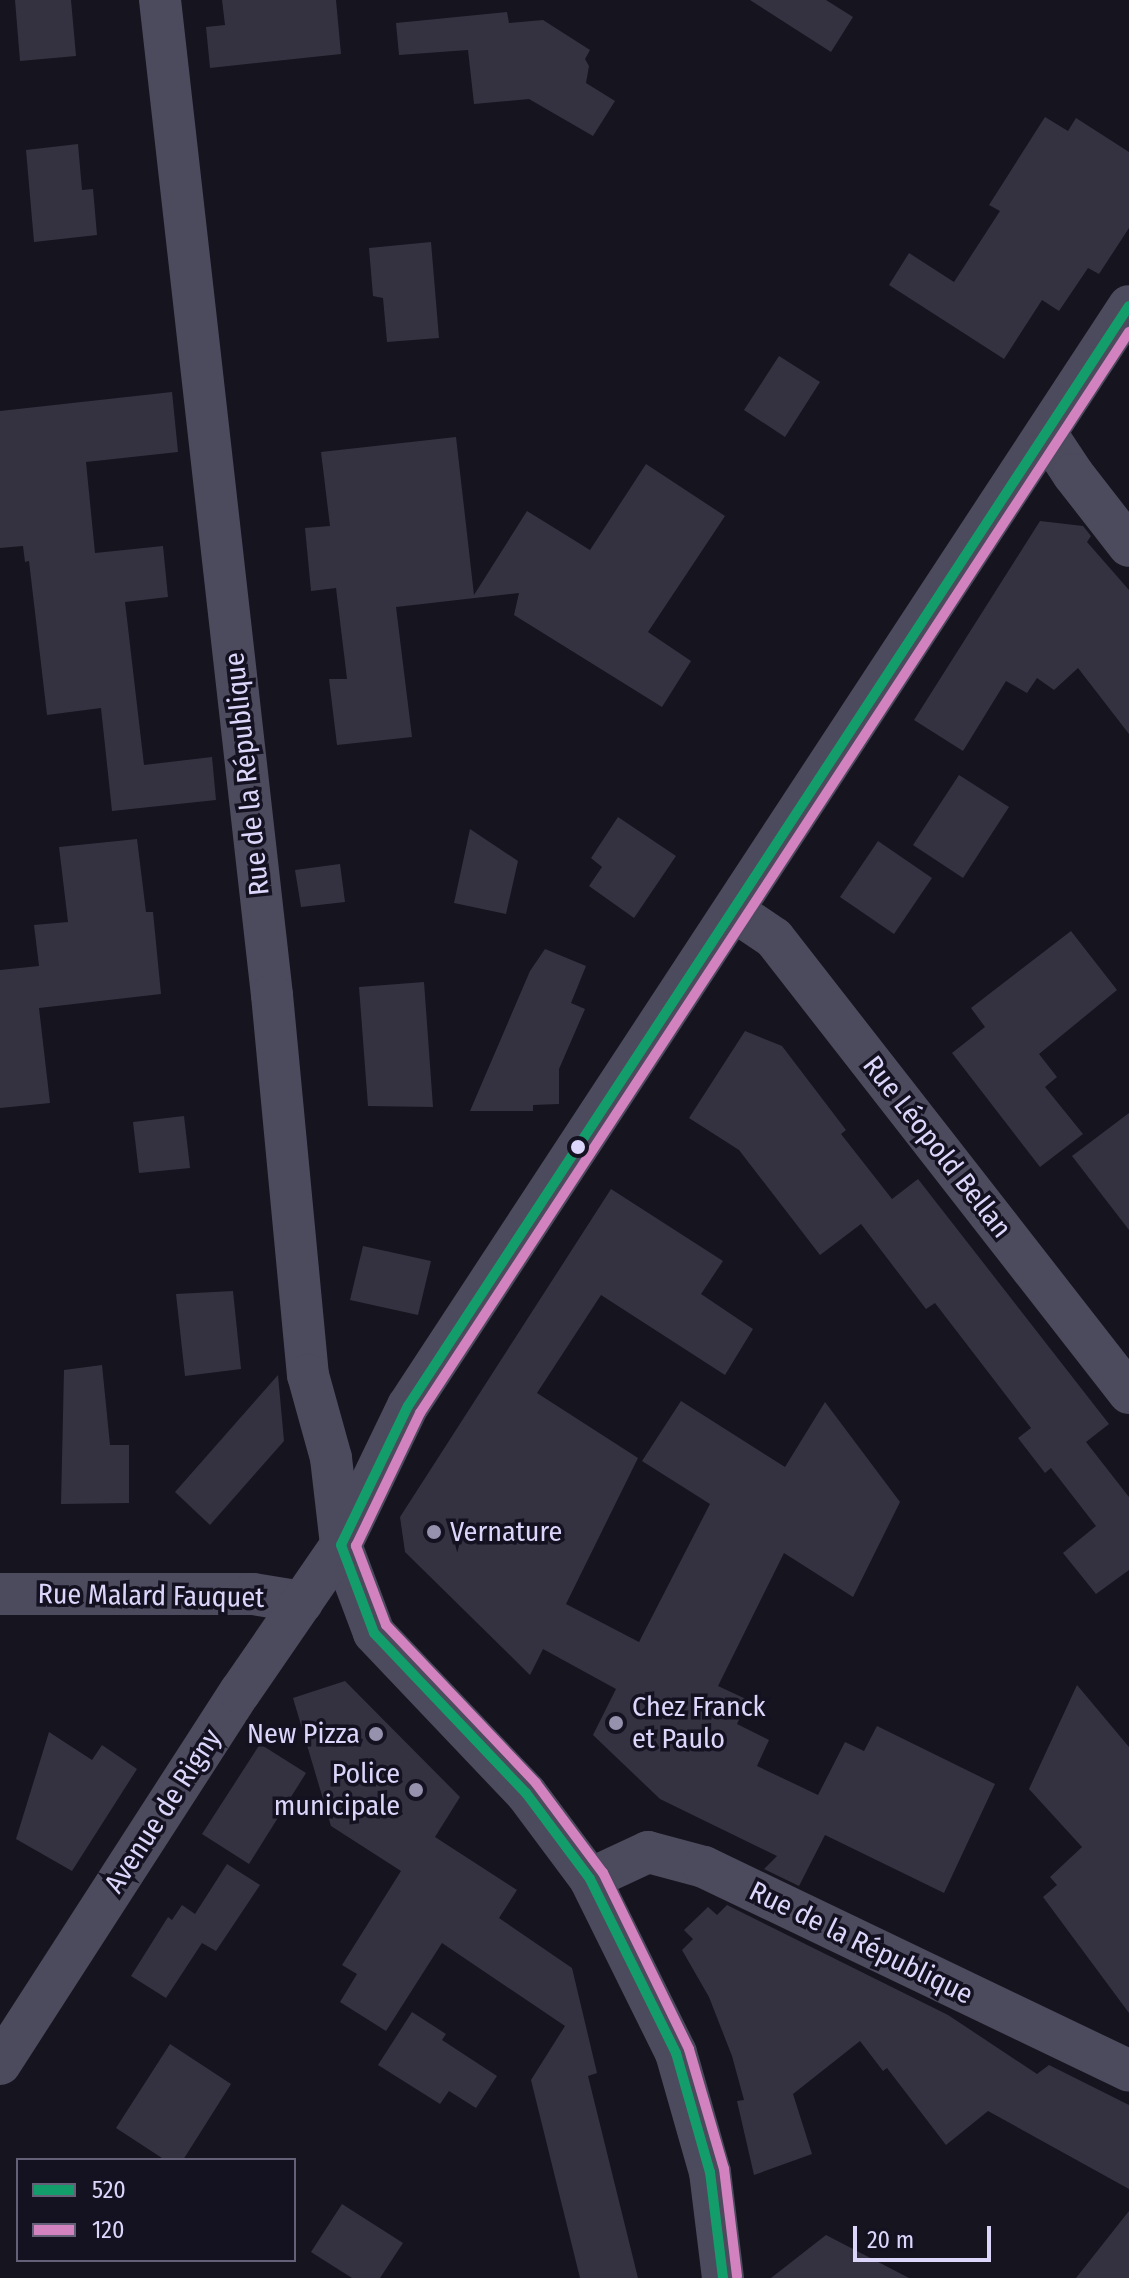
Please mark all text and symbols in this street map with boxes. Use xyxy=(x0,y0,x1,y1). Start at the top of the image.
street label: Rue de la République xyxy=(218,651,276,897)
street label: Rue Léopold Bellan xyxy=(856,1049,1018,1245)
unlabelled marker xyxy=(570,1139,586,1155)
place label: Vernature xyxy=(450,1515,562,1549)
marker: Vernature xyxy=(425,1523,443,1541)
street label: Rue Malard Fauquet xyxy=(37,1577,265,1615)
place label: Chez Franck et Paulo xyxy=(632,1690,766,1756)
marker: Chez Franck et Paulo xyxy=(607,1714,625,1732)
place label: New Pizza xyxy=(247,1717,360,1751)
street label: Avenue de Rigny xyxy=(98,1723,228,1899)
marker: New Pizza xyxy=(367,1725,385,1743)
place label: Police municipale xyxy=(274,1757,400,1823)
marker: Police municipale xyxy=(407,1781,425,1799)
street label: Rue de la République xyxy=(744,1874,978,2012)
legend xyxy=(16,2158,296,2262)
text: 520 xyxy=(92,2176,126,2204)
scale bar xyxy=(857,2210,995,2260)
text: 120 xyxy=(92,2216,124,2244)
text: 20 m xyxy=(867,2226,914,2254)

